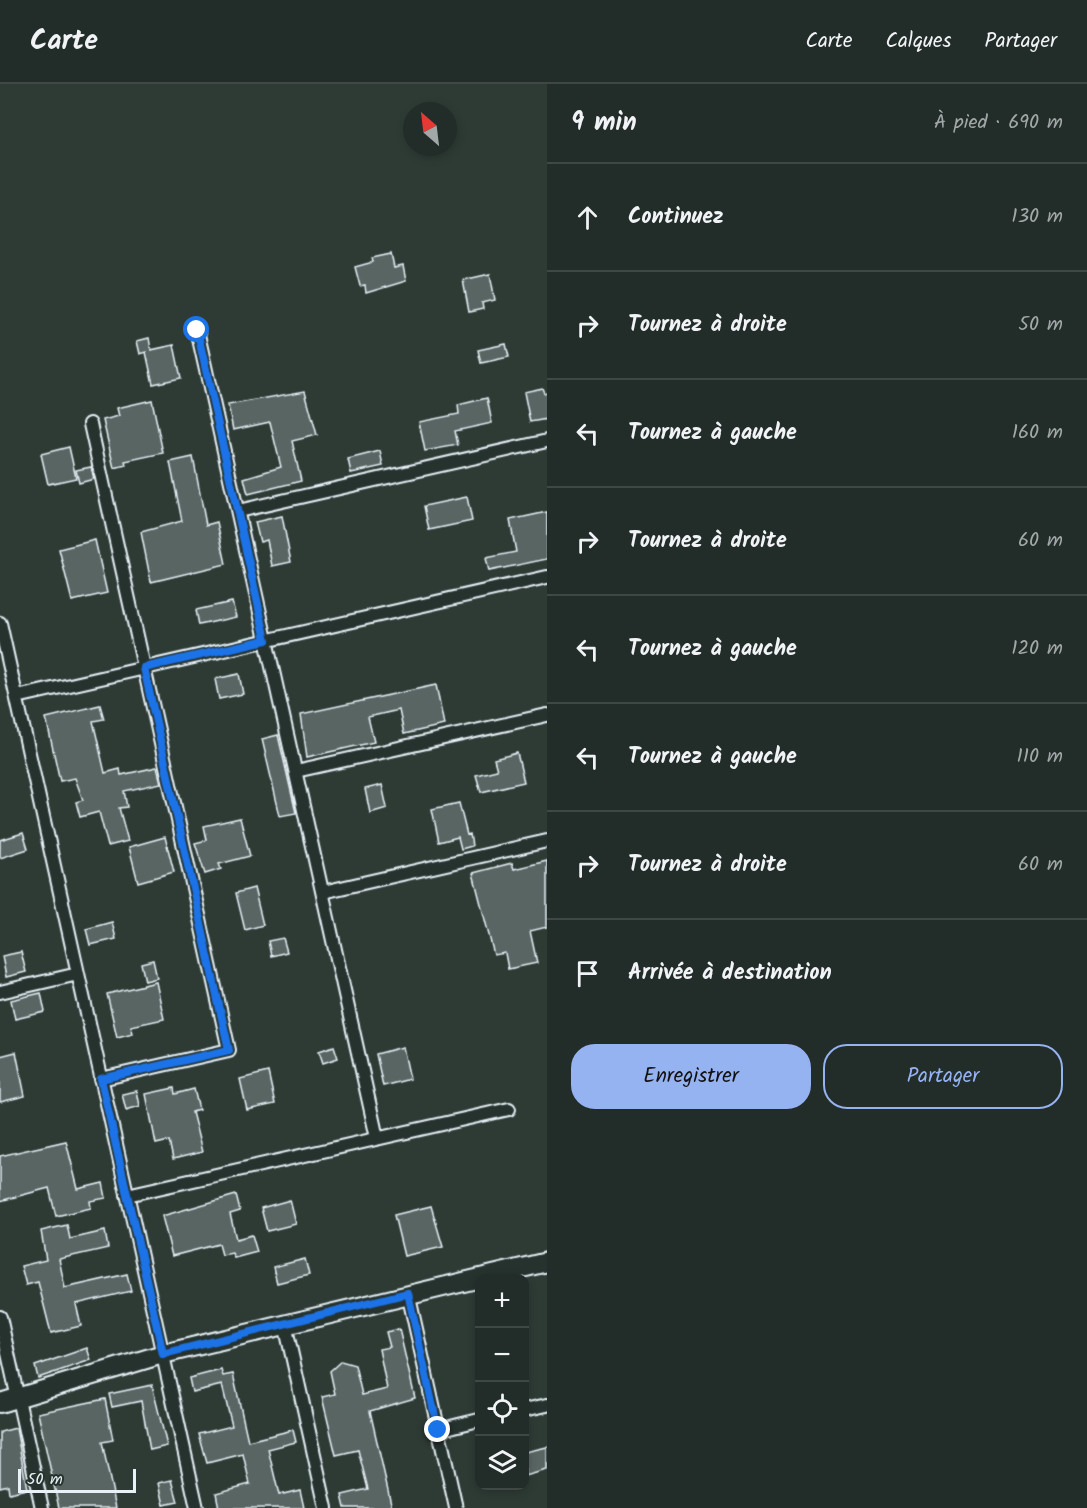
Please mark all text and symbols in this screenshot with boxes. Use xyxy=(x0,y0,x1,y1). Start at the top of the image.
text: Carte xyxy=(30,19,98,64)
text: Carte xyxy=(805,25,852,58)
text: Calques xyxy=(885,25,951,58)
text: Partager xyxy=(984,25,1057,58)
north arrow xyxy=(403,102,457,156)
text: 9 min xyxy=(571,102,637,144)
text: À pied · 690 m xyxy=(934,107,1063,139)
text: Continuez xyxy=(628,200,724,235)
icon: ahead xyxy=(571,201,604,234)
text: 130 m xyxy=(1011,201,1063,233)
text: Tournez à droite xyxy=(628,308,787,343)
icon: right xyxy=(571,309,604,342)
text: 50 m xyxy=(1018,309,1063,341)
route start xyxy=(183,316,209,342)
text: Tournez à gauche xyxy=(628,416,797,451)
icon: left xyxy=(571,417,604,450)
text: 160 m xyxy=(1012,417,1063,449)
text: Tournez à droite xyxy=(628,524,787,559)
icon: right xyxy=(571,525,604,558)
text: 60 m xyxy=(1018,525,1063,557)
text: Tournez à gauche xyxy=(628,632,797,667)
icon: left xyxy=(571,633,604,666)
text: 120 m xyxy=(1011,633,1063,665)
text: Tournez à gauche xyxy=(628,740,797,775)
icon: left xyxy=(571,741,604,774)
text: 110 m xyxy=(1017,741,1063,773)
text: Tournez à droite xyxy=(628,848,787,883)
icon: right xyxy=(571,849,604,882)
text: 60 m xyxy=(1018,849,1063,881)
text: Arrivée à destination xyxy=(628,956,832,991)
icon: arrive xyxy=(571,957,604,990)
button: Enregistrer xyxy=(571,1044,811,1109)
button: Partager xyxy=(823,1044,1063,1109)
map controls xyxy=(475,1274,529,1490)
button: + xyxy=(475,1274,529,1328)
button: − xyxy=(475,1328,529,1382)
button: locate xyxy=(475,1382,529,1436)
route end xyxy=(424,1416,450,1442)
button: layers xyxy=(475,1436,529,1490)
scale bar xyxy=(18,1466,136,1494)
text: 50 m xyxy=(27,1467,63,1492)

